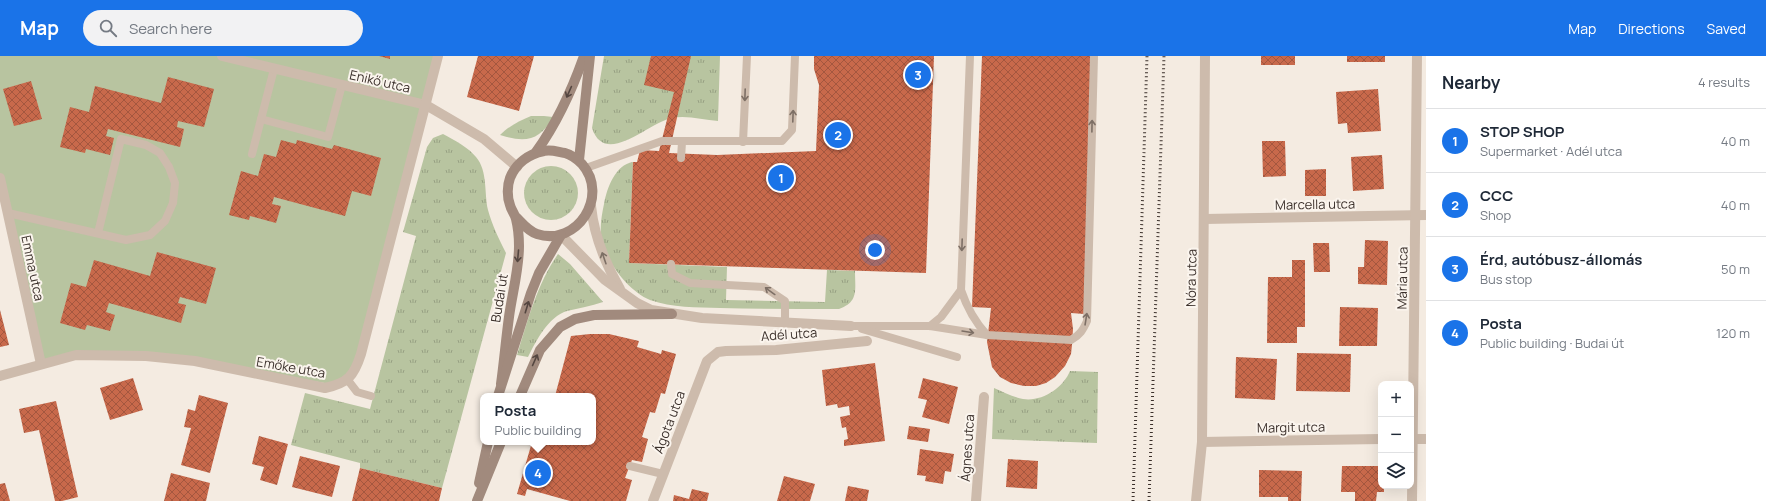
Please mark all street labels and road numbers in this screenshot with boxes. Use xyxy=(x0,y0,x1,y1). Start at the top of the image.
street label: Enikő utca xyxy=(348,65,412,97)
street label: Marcella utca xyxy=(1275,194,1355,214)
street label: Emma utca xyxy=(17,234,49,302)
street label: Mária utca xyxy=(1392,246,1412,310)
street label: Nóra utca xyxy=(1181,249,1201,307)
street label: Budai út xyxy=(486,272,512,324)
street label: Adél utca xyxy=(760,323,818,345)
street label: Emőke utca xyxy=(255,352,327,382)
street label: Ágota utca xyxy=(649,388,689,456)
street label: Ágnes utca xyxy=(956,414,978,482)
street label: Margit utca xyxy=(1257,417,1325,437)

